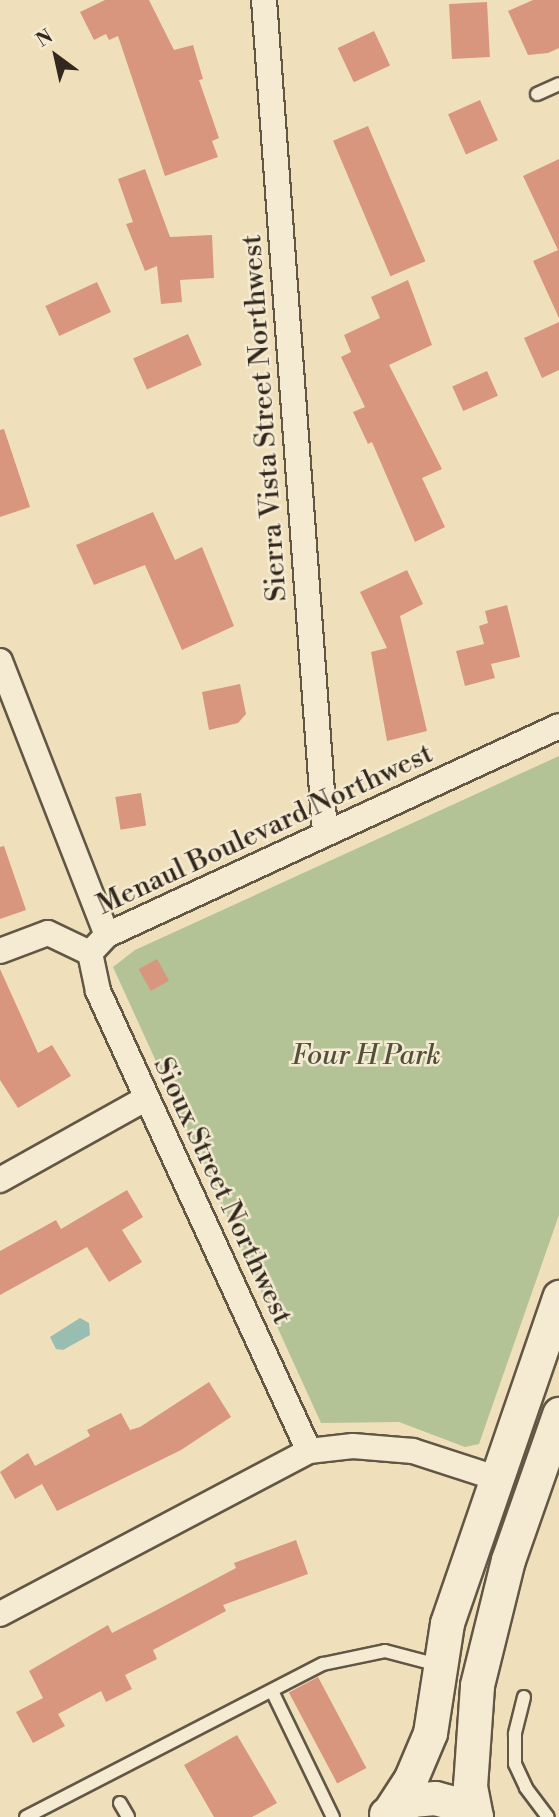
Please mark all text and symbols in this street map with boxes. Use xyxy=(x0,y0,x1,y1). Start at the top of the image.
north arrow xyxy=(21,21,91,91)
text: N xyxy=(32,24,57,53)
street label: Sierra Vista Street Northwest xyxy=(235,233,295,603)
street label: Menaul Boulevard Northwest xyxy=(92,737,438,923)
park label: Four H Park xyxy=(291,1039,441,1073)
street label: Sioux Street Northwest xyxy=(145,1052,299,1330)

